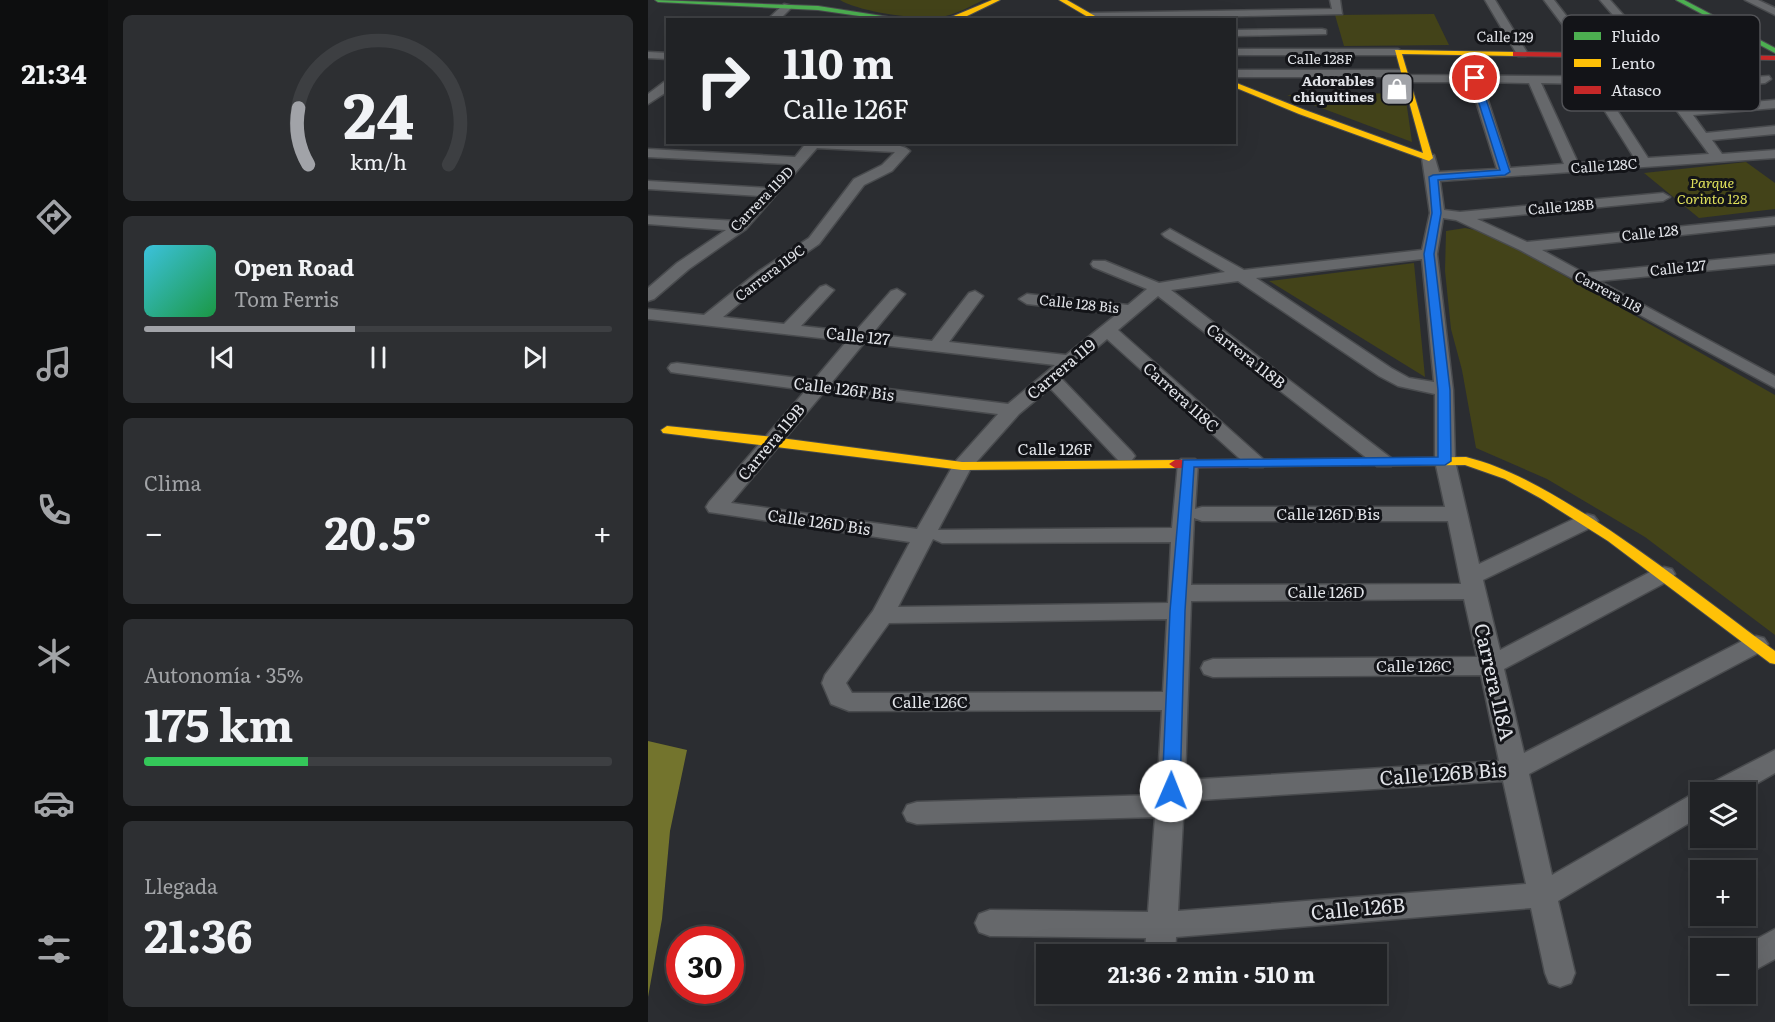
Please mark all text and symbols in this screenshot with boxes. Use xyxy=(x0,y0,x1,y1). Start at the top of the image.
legend xyxy=(1562,15,1760,111)
text: Fluido xyxy=(1611,23,1660,47)
street label: Calle 129 xyxy=(1477,26,1534,46)
text: 110 m xyxy=(783,30,894,92)
icon: right xyxy=(684,42,762,120)
street label: Calle 128F xyxy=(1287,48,1353,68)
text: Lento xyxy=(1611,50,1655,74)
text: 21:34 xyxy=(21,52,87,92)
pin xyxy=(1449,52,1500,103)
icon: arrive xyxy=(1458,61,1491,94)
text: 24 xyxy=(342,66,414,158)
place label: Adorables chiquitines xyxy=(1293,70,1374,106)
shop icon: Adorables chiquitines xyxy=(1379,71,1415,107)
text: Atasco xyxy=(1611,77,1661,101)
text: Calle 126F xyxy=(783,87,909,127)
text: km/h xyxy=(349,146,407,178)
street label: Calle 128C xyxy=(1570,153,1638,177)
street label: Carrera 119D xyxy=(725,161,798,235)
park label: Parque Corinto 128 xyxy=(1677,172,1748,208)
street label: Calle 128B xyxy=(1527,193,1595,219)
icon: directions xyxy=(33,196,75,238)
street label: Calle 128 xyxy=(1620,219,1680,245)
street label: Carrera 119C xyxy=(730,239,809,305)
text: Open Road xyxy=(234,250,354,283)
street label: Calle 127 xyxy=(1649,254,1707,280)
street label: Carrera 118 xyxy=(1571,265,1646,317)
text: Tom Ferris xyxy=(234,283,339,313)
street label: Calle 128 Bis xyxy=(1038,289,1120,317)
street label: Carrera 118B xyxy=(1202,317,1291,394)
street label: Calle 127 xyxy=(825,320,891,350)
street label: Carrera 119 xyxy=(1021,332,1100,404)
icon: previous xyxy=(206,341,239,374)
icon: pause xyxy=(362,341,395,374)
icon: next xyxy=(518,341,551,374)
icon: music xyxy=(33,343,75,385)
street label: Carrera 118C xyxy=(1138,356,1225,437)
street label: Calle 126F Bis xyxy=(792,370,896,406)
street label: Carrera 119B xyxy=(731,398,810,485)
street label: Calle 126F xyxy=(1018,436,1093,460)
text: Clima xyxy=(144,467,201,497)
icon: phone xyxy=(33,489,75,531)
text: 20.5° xyxy=(324,497,432,564)
street label: Calle 126D Bis xyxy=(1276,501,1380,525)
street label: Calle 126D Bis xyxy=(766,502,872,540)
text: − xyxy=(144,506,163,555)
text: + xyxy=(593,506,612,555)
street label: Calle 126D xyxy=(1287,579,1365,603)
street label: Carrera 118A xyxy=(1468,620,1524,743)
icon: climate xyxy=(33,635,75,677)
street label: Calle 126C xyxy=(1376,653,1452,677)
text: Autonomía · 35% xyxy=(144,659,304,689)
text: 175 km xyxy=(144,689,293,756)
street label: Calle 126C xyxy=(892,689,968,713)
street label: Calle 126B Bis xyxy=(1378,753,1507,791)
position arrow xyxy=(1139,759,1203,823)
icon: car xyxy=(33,782,75,824)
map controls xyxy=(1690,782,1756,1004)
button: layers xyxy=(1690,782,1756,848)
button: + xyxy=(1690,860,1756,926)
text: Llegada xyxy=(144,870,218,900)
street label: Calle 126B xyxy=(1310,888,1406,926)
text: 21:36 xyxy=(144,900,253,967)
speed limit sign: 30 xyxy=(666,926,744,1004)
icon: filters xyxy=(33,928,75,970)
button: − xyxy=(1690,938,1756,1004)
text: 21:36 · 2 min · 510 m xyxy=(1108,957,1315,990)

